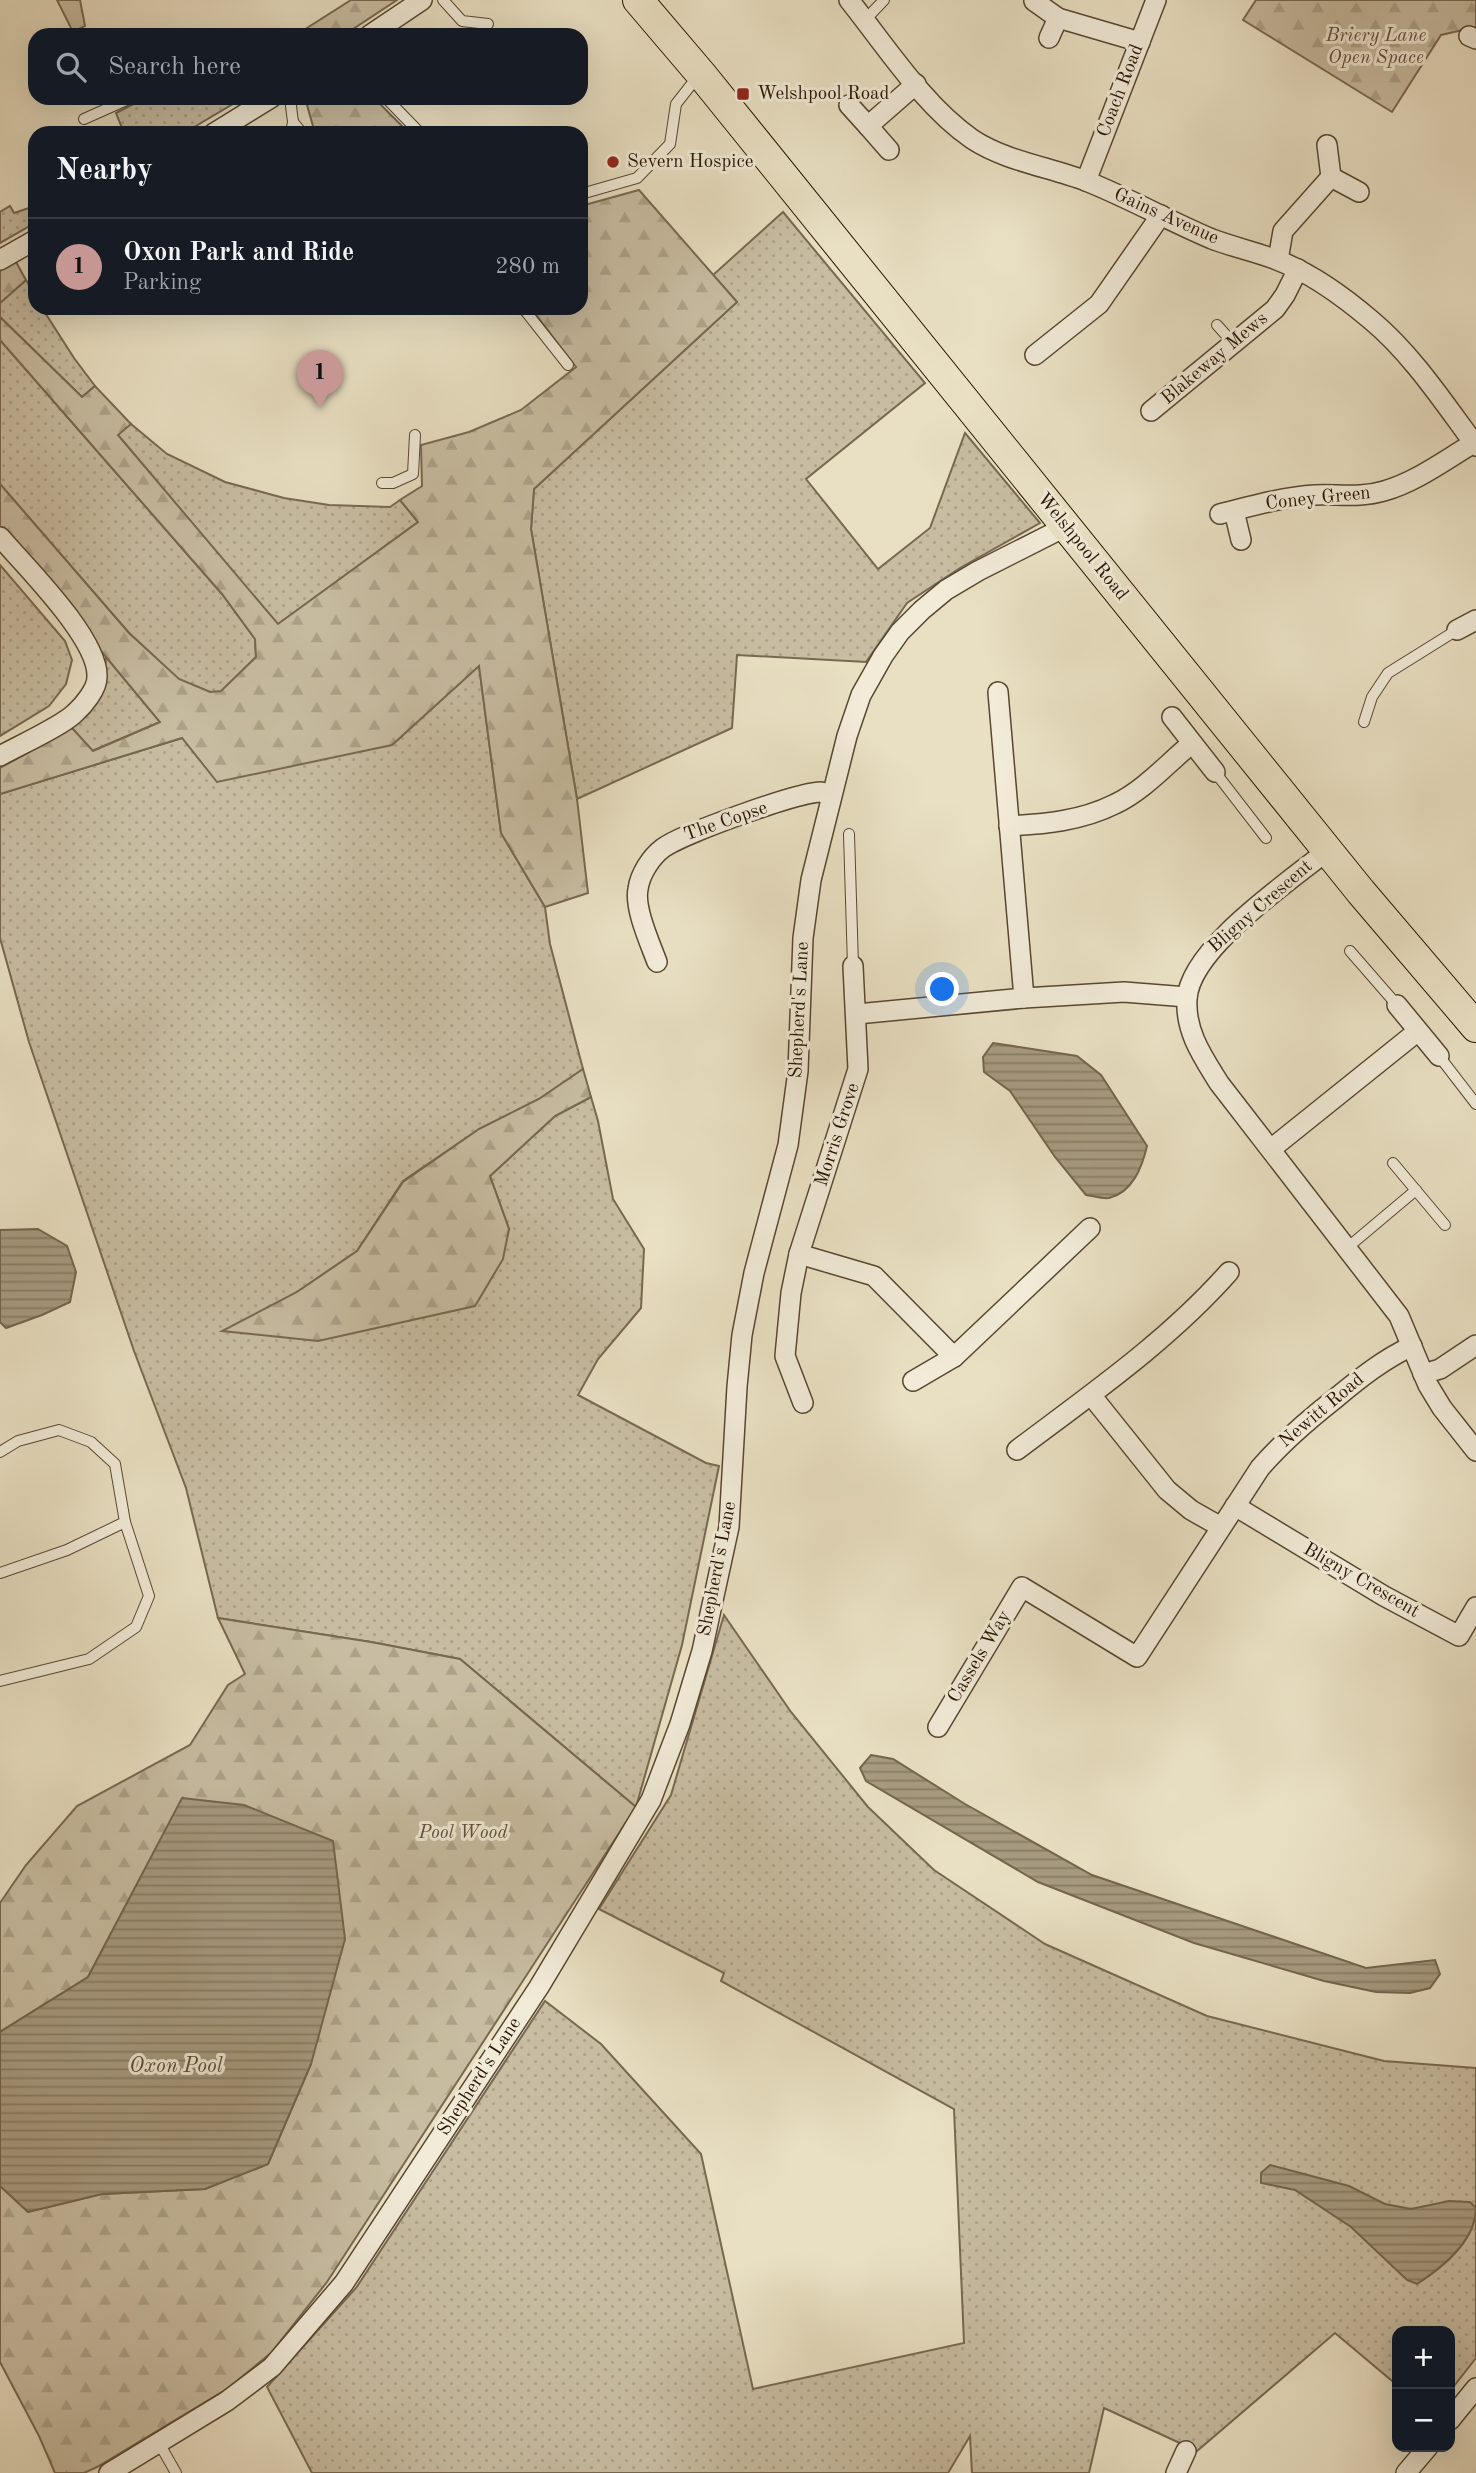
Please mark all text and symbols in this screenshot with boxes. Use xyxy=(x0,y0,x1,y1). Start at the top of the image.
park label: Briery Lane Open Space xyxy=(1325,27,1426,68)
search box xyxy=(28,28,588,105)
street label: Coach Road xyxy=(1095,42,1147,140)
icon: search xyxy=(52,48,90,86)
text: Search here xyxy=(108,54,241,80)
place label: Welshpool Road xyxy=(757,85,889,104)
marker: Welshpool Road xyxy=(735,86,751,102)
place label: Severn Hospice xyxy=(627,153,753,172)
marker: Severn Hospice xyxy=(605,154,621,170)
text: Nearby xyxy=(56,156,153,186)
street label: Gains Avenue xyxy=(1111,185,1221,249)
text: Oxon Park and Ride xyxy=(123,240,354,266)
text: 1 xyxy=(72,255,86,278)
text: 280 m xyxy=(495,255,560,278)
text: Parking xyxy=(123,271,201,294)
street label: Blakeway Mews xyxy=(1158,309,1272,409)
pin: 1 xyxy=(297,350,343,408)
street label: Coney Green xyxy=(1264,484,1372,514)
street label: Welshpool Road xyxy=(1033,490,1131,604)
street label: The Copse xyxy=(682,799,770,845)
street label: Bligny Crescent xyxy=(1205,857,1317,957)
street label: Shepherd's Lane xyxy=(787,941,813,1079)
your location xyxy=(925,972,959,1006)
street label: Morris Grove xyxy=(812,1081,864,1189)
street label: Newitt Road xyxy=(1276,1370,1368,1452)
street label: Shepherd's Lane xyxy=(696,1500,740,1638)
street label: Bligny Crescent xyxy=(1300,1540,1422,1622)
street label: Cassels Way xyxy=(945,1608,1015,1706)
park label: Pool Wood xyxy=(418,1824,508,1843)
street label: Shepherd's Lane xyxy=(435,2014,525,2140)
water label: Oxon Pool xyxy=(129,2056,223,2077)
map controls xyxy=(1392,2326,1455,2452)
button: + xyxy=(1392,2326,1455,2389)
button: − xyxy=(1392,2389,1455,2452)

